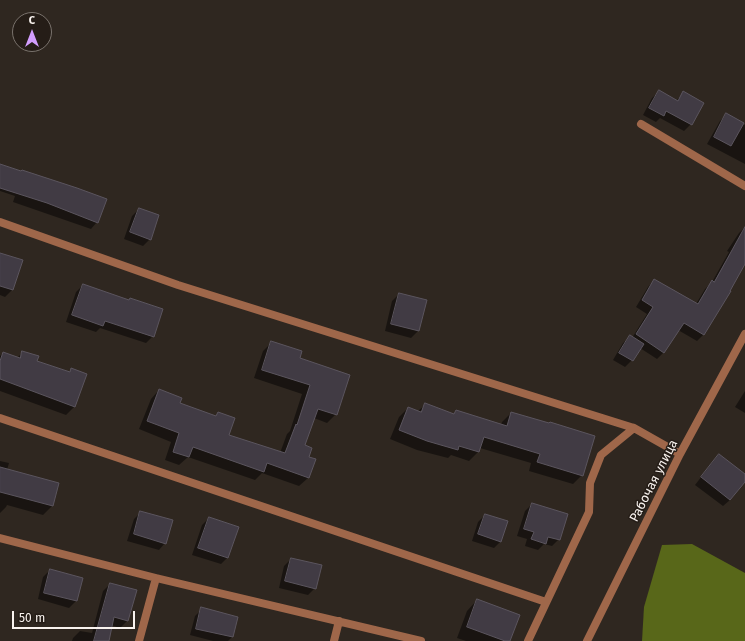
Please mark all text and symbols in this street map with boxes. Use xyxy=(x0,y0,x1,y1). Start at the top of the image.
north arrow xyxy=(12,12,52,52)
text: С xyxy=(29,14,35,27)
street label: Рабочая улица xyxy=(627,437,681,525)
scale bar xyxy=(14,603,137,629)
text: 50 m xyxy=(19,611,45,625)

